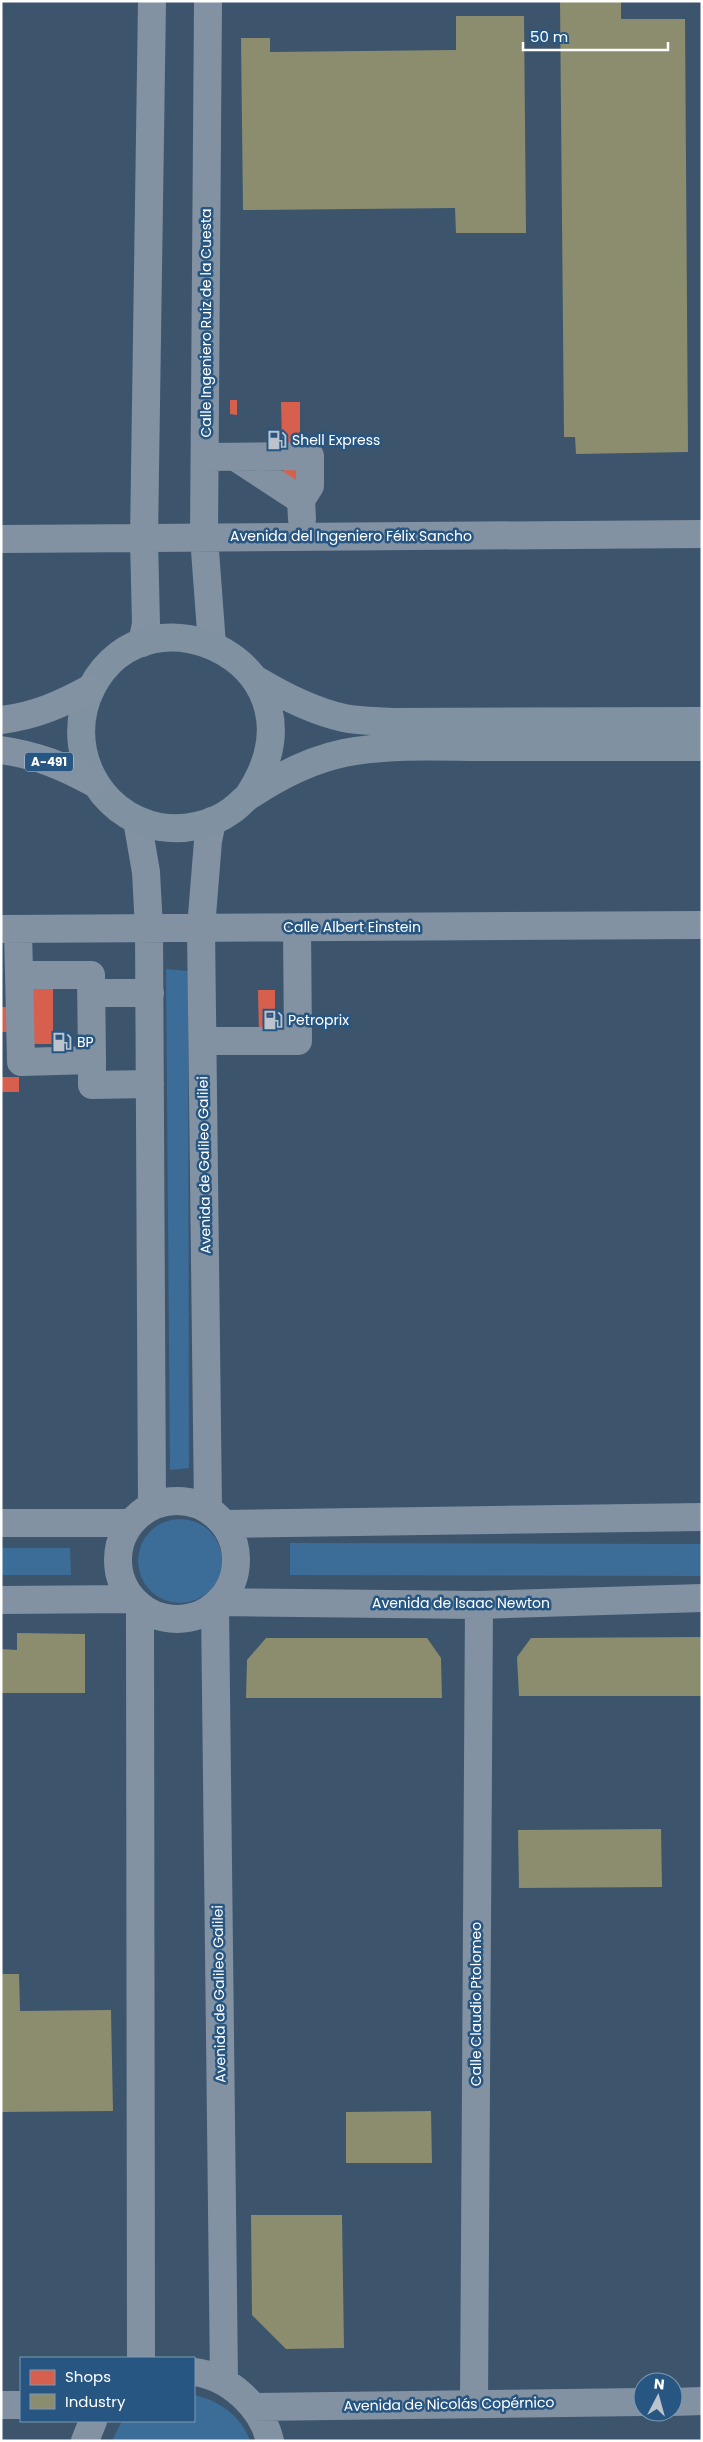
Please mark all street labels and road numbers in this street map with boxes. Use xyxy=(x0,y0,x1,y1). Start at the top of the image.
street label: Calle Ingeniero Ruiz de la Cuesta xyxy=(196,209,216,438)
street label: Avenida del Ingeniero Félix Sancho xyxy=(230,526,472,546)
road number: A-491 xyxy=(25,752,73,772)
street label: Calle Albert Einstein xyxy=(283,917,421,937)
street label: Avenida de Galileo Galilei xyxy=(192,1076,216,1254)
street label: Avenida de Isaac Newton xyxy=(372,1593,550,1613)
street label: Avenida de Galileo Galilei xyxy=(207,1905,231,2083)
street label: Calle Claudio Ptolomeo xyxy=(466,1922,486,2086)
street label: Avenida de Nicolás Copérnico xyxy=(344,2392,555,2416)

